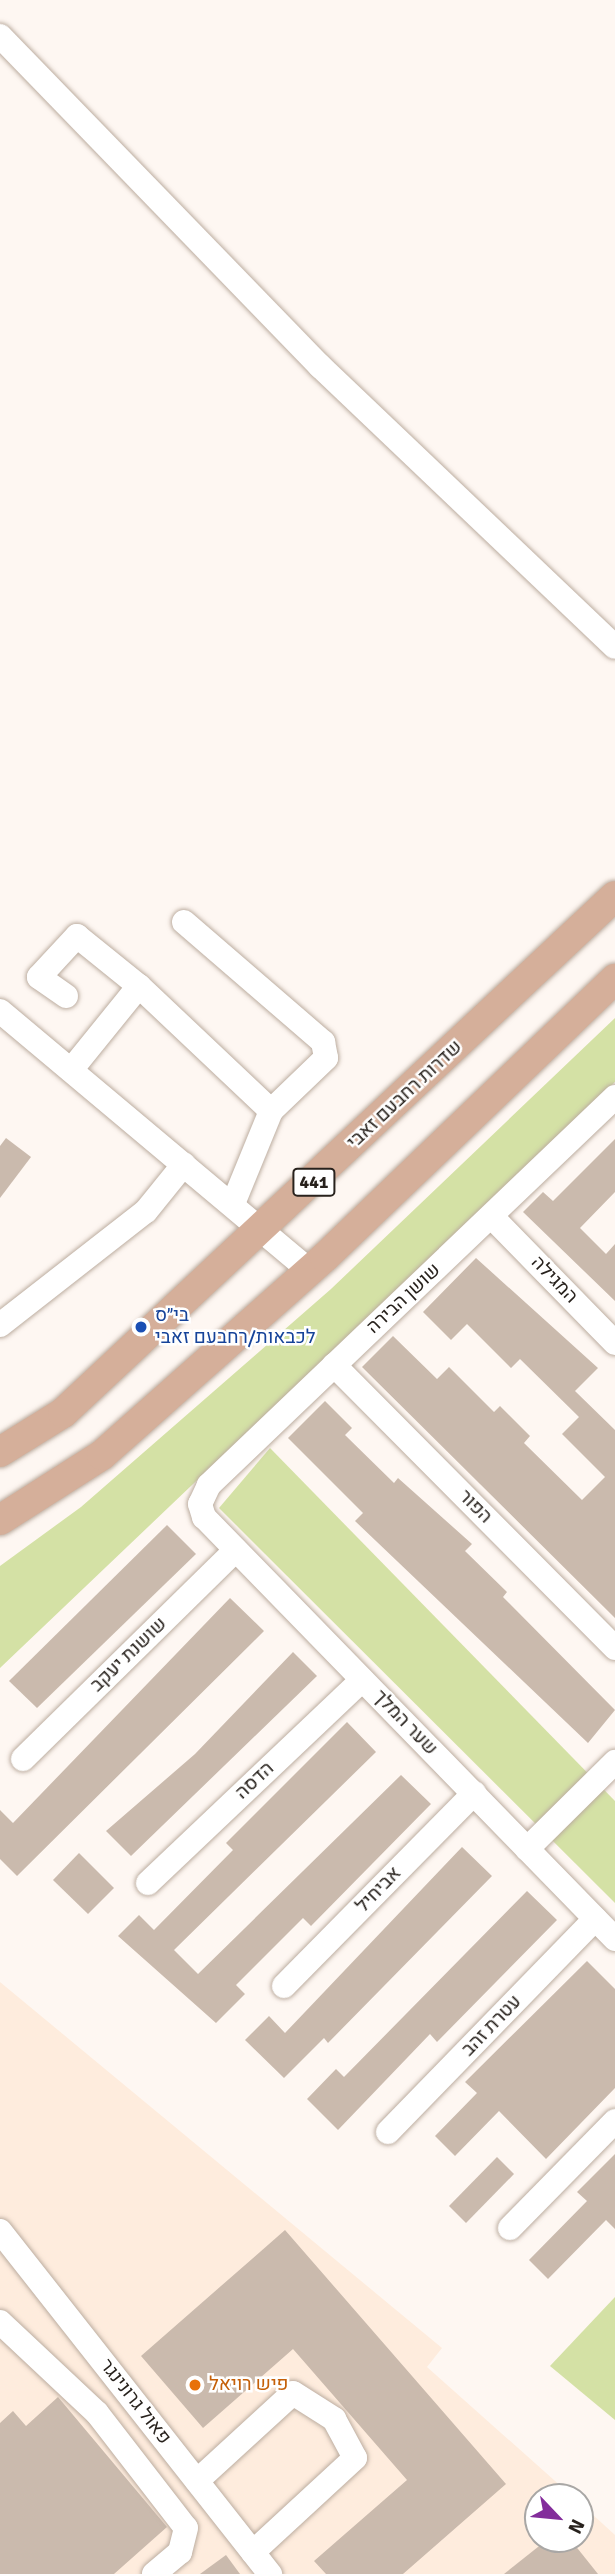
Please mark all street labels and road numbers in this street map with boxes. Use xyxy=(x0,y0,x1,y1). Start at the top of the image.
street label: שדרות רחבעם זאבי xyxy=(343,1036,467,1154)
road number: 441 xyxy=(291,1168,337,1196)
street label: המגילה xyxy=(526,1251,582,1309)
street label: שושן הבירה xyxy=(362,1259,446,1339)
street label: הפור xyxy=(454,1486,496,1528)
street label: שושנת יעקב xyxy=(86,1613,172,1697)
street label: שער המלך xyxy=(368,1686,442,1760)
street label: הדסה xyxy=(231,1758,279,1804)
street label: אביחיל xyxy=(352,1862,406,1918)
street label: עטרת זהב xyxy=(457,1991,527,2061)
street label: פאול גרונינגר xyxy=(95,2355,175,2449)

